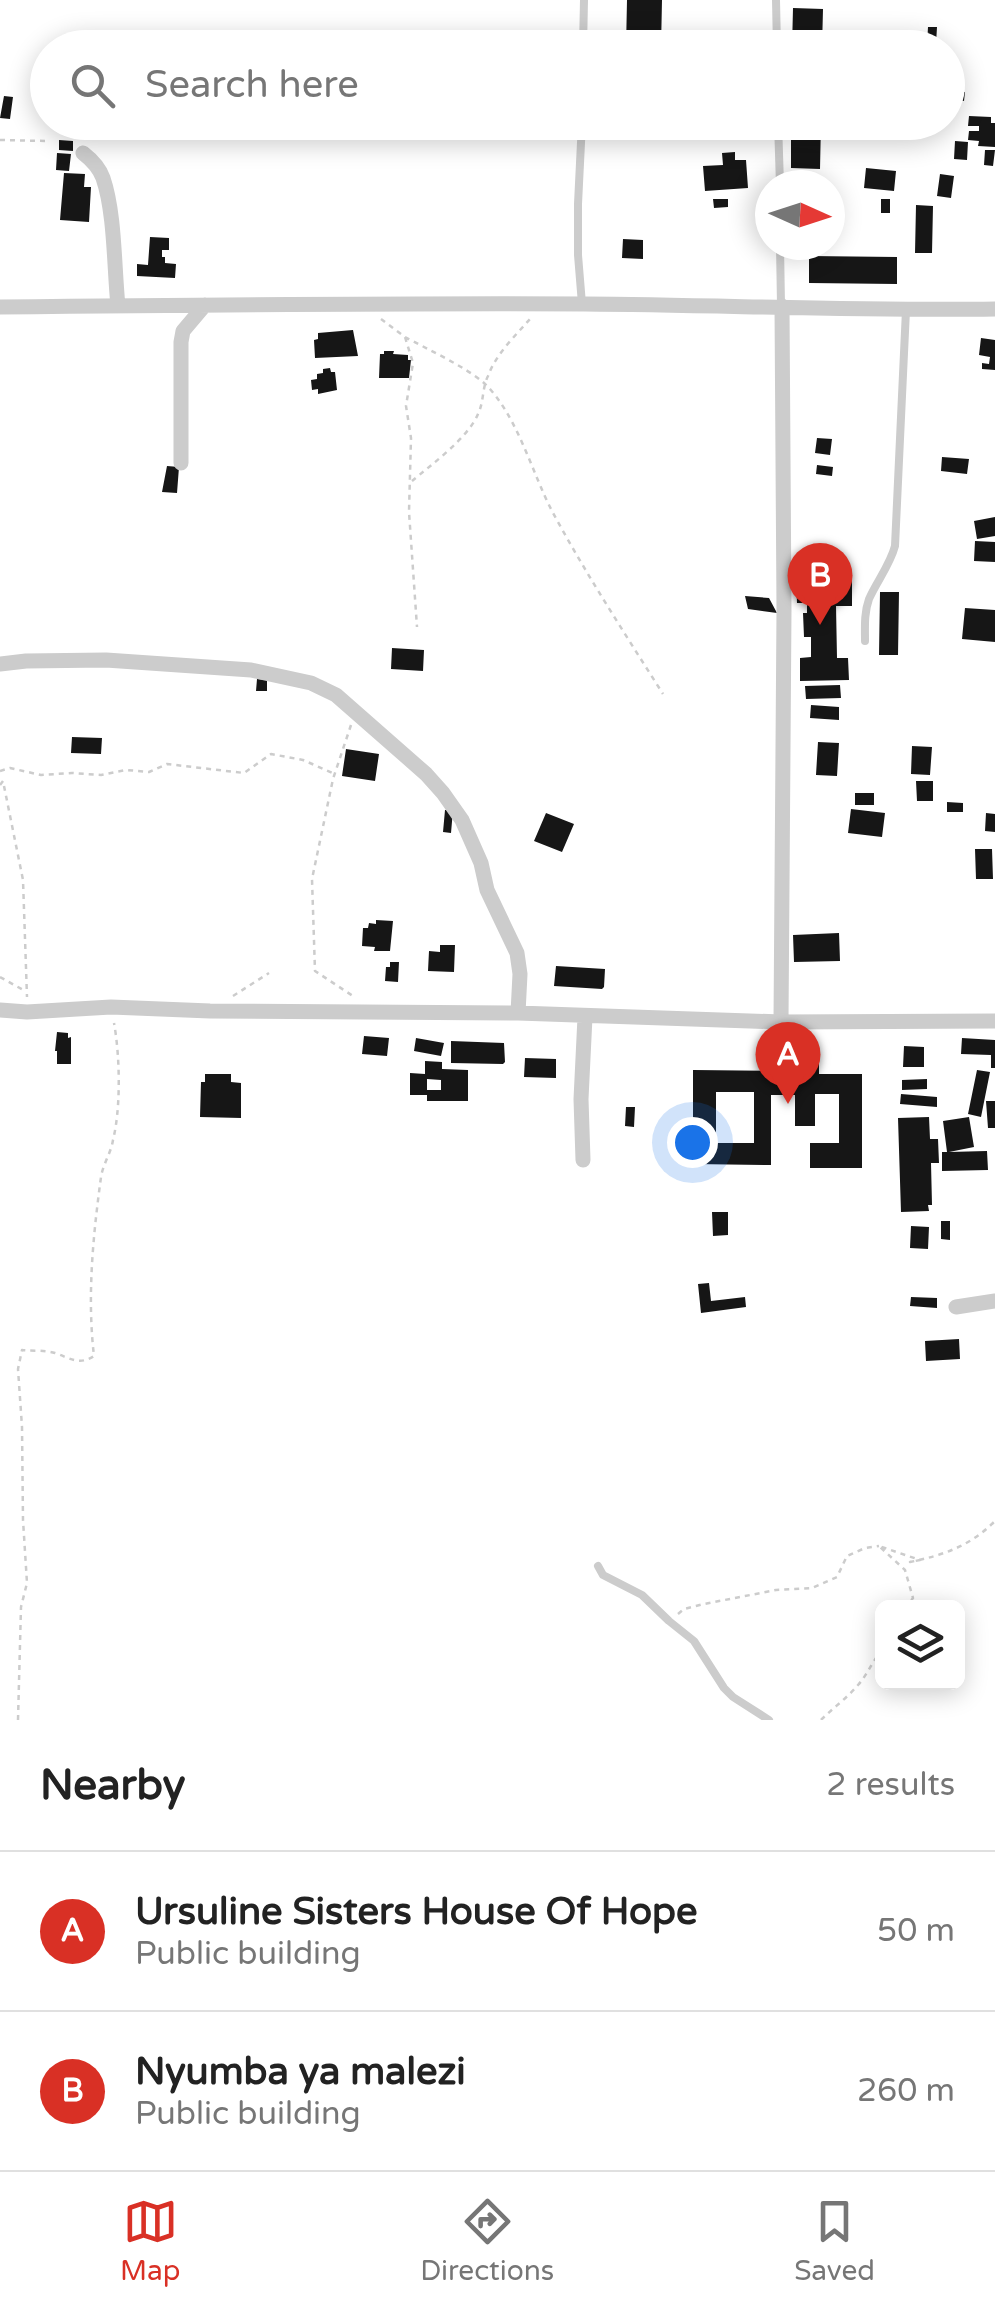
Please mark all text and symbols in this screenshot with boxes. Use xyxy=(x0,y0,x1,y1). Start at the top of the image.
search box xyxy=(30,30,965,140)
icon: search xyxy=(65,58,120,113)
text: Search here xyxy=(145,62,359,108)
north arrow xyxy=(755,170,845,260)
pin: B xyxy=(788,542,852,625)
pin: A xyxy=(756,1022,820,1104)
your location xyxy=(667,1117,718,1168)
map controls xyxy=(875,1600,965,1690)
button: layers xyxy=(875,1600,965,1690)
text: Nearby xyxy=(40,1760,185,1811)
text: 2 results xyxy=(826,1766,955,1804)
text: Ursuline Sisters House Of Hope xyxy=(135,1889,698,1935)
text: A xyxy=(61,1912,84,1950)
text: 50 m xyxy=(877,1912,955,1950)
text: Public building xyxy=(135,1935,361,1973)
text: Nyumba ya malezi xyxy=(135,2049,466,2095)
text: B xyxy=(61,2072,84,2110)
text: 260 m xyxy=(857,2072,955,2110)
text: Public building xyxy=(135,2095,361,2133)
tab: Map xyxy=(120,2194,180,2288)
tab: Directions xyxy=(420,2194,554,2288)
tab: Saved xyxy=(794,2194,875,2288)

